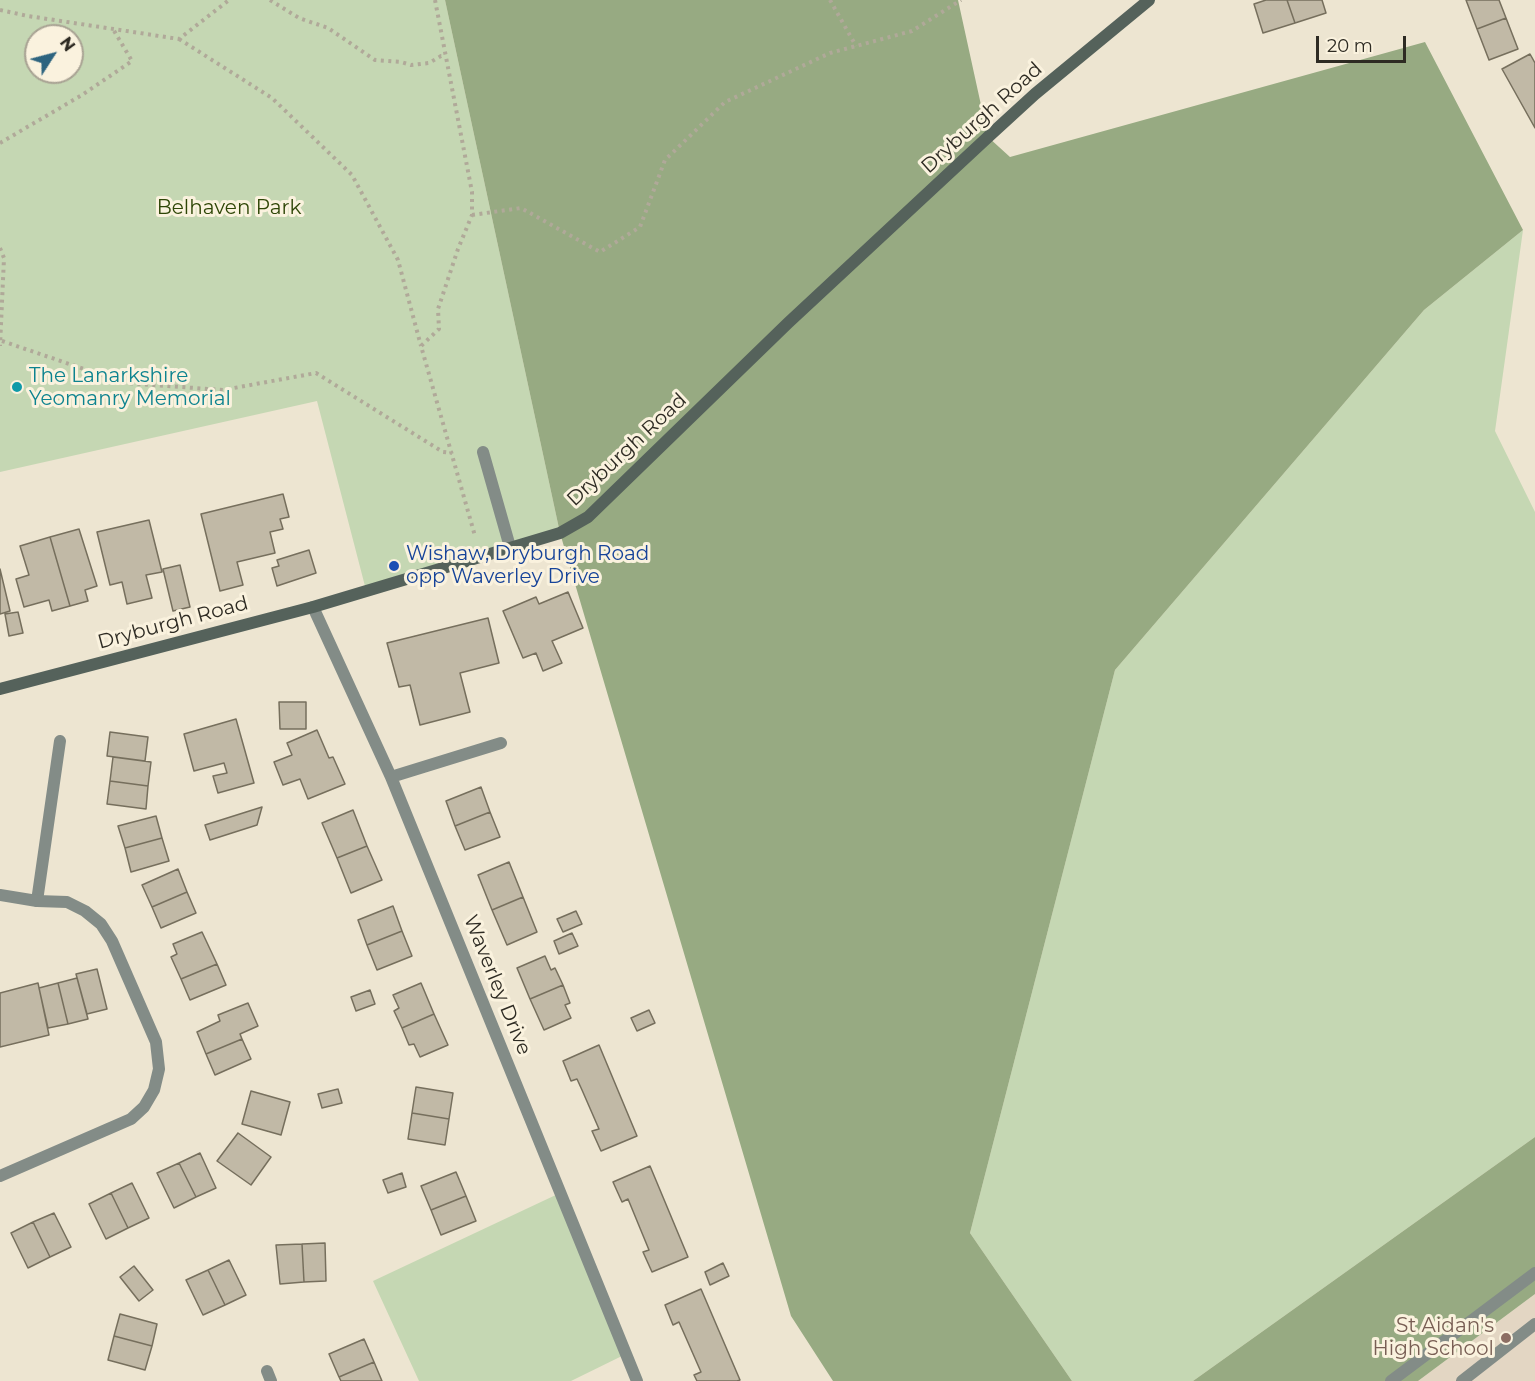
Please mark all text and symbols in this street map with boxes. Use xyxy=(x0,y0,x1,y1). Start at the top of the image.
north arrow xyxy=(24,24,84,84)
scale bar xyxy=(1319,24,1409,62)
text: N xyxy=(56,33,79,55)
text: 20 m xyxy=(1327,35,1373,57)
street label: Dryburgh Road xyxy=(916,57,1048,179)
park label: Belhaven Park xyxy=(157,196,301,220)
place label: The Lanarkshire Yeomanry Memorial xyxy=(29,364,231,411)
marker: The Lanarkshire Yeomanry Memorial xyxy=(10,380,24,394)
street label: Dryburgh Road xyxy=(562,388,692,512)
place label: Wishaw, Dryburgh Road opp Waverley Drive xyxy=(406,542,649,589)
marker: Wishaw, Dryburgh Road opp Waverley Drive xyxy=(387,559,401,573)
street label: Dryburgh Road xyxy=(95,591,251,655)
street label: Waverley Drive xyxy=(458,911,536,1059)
place label: St Aidan's High School xyxy=(1373,1314,1494,1361)
marker: St Aidan's High School xyxy=(1499,1331,1513,1345)

